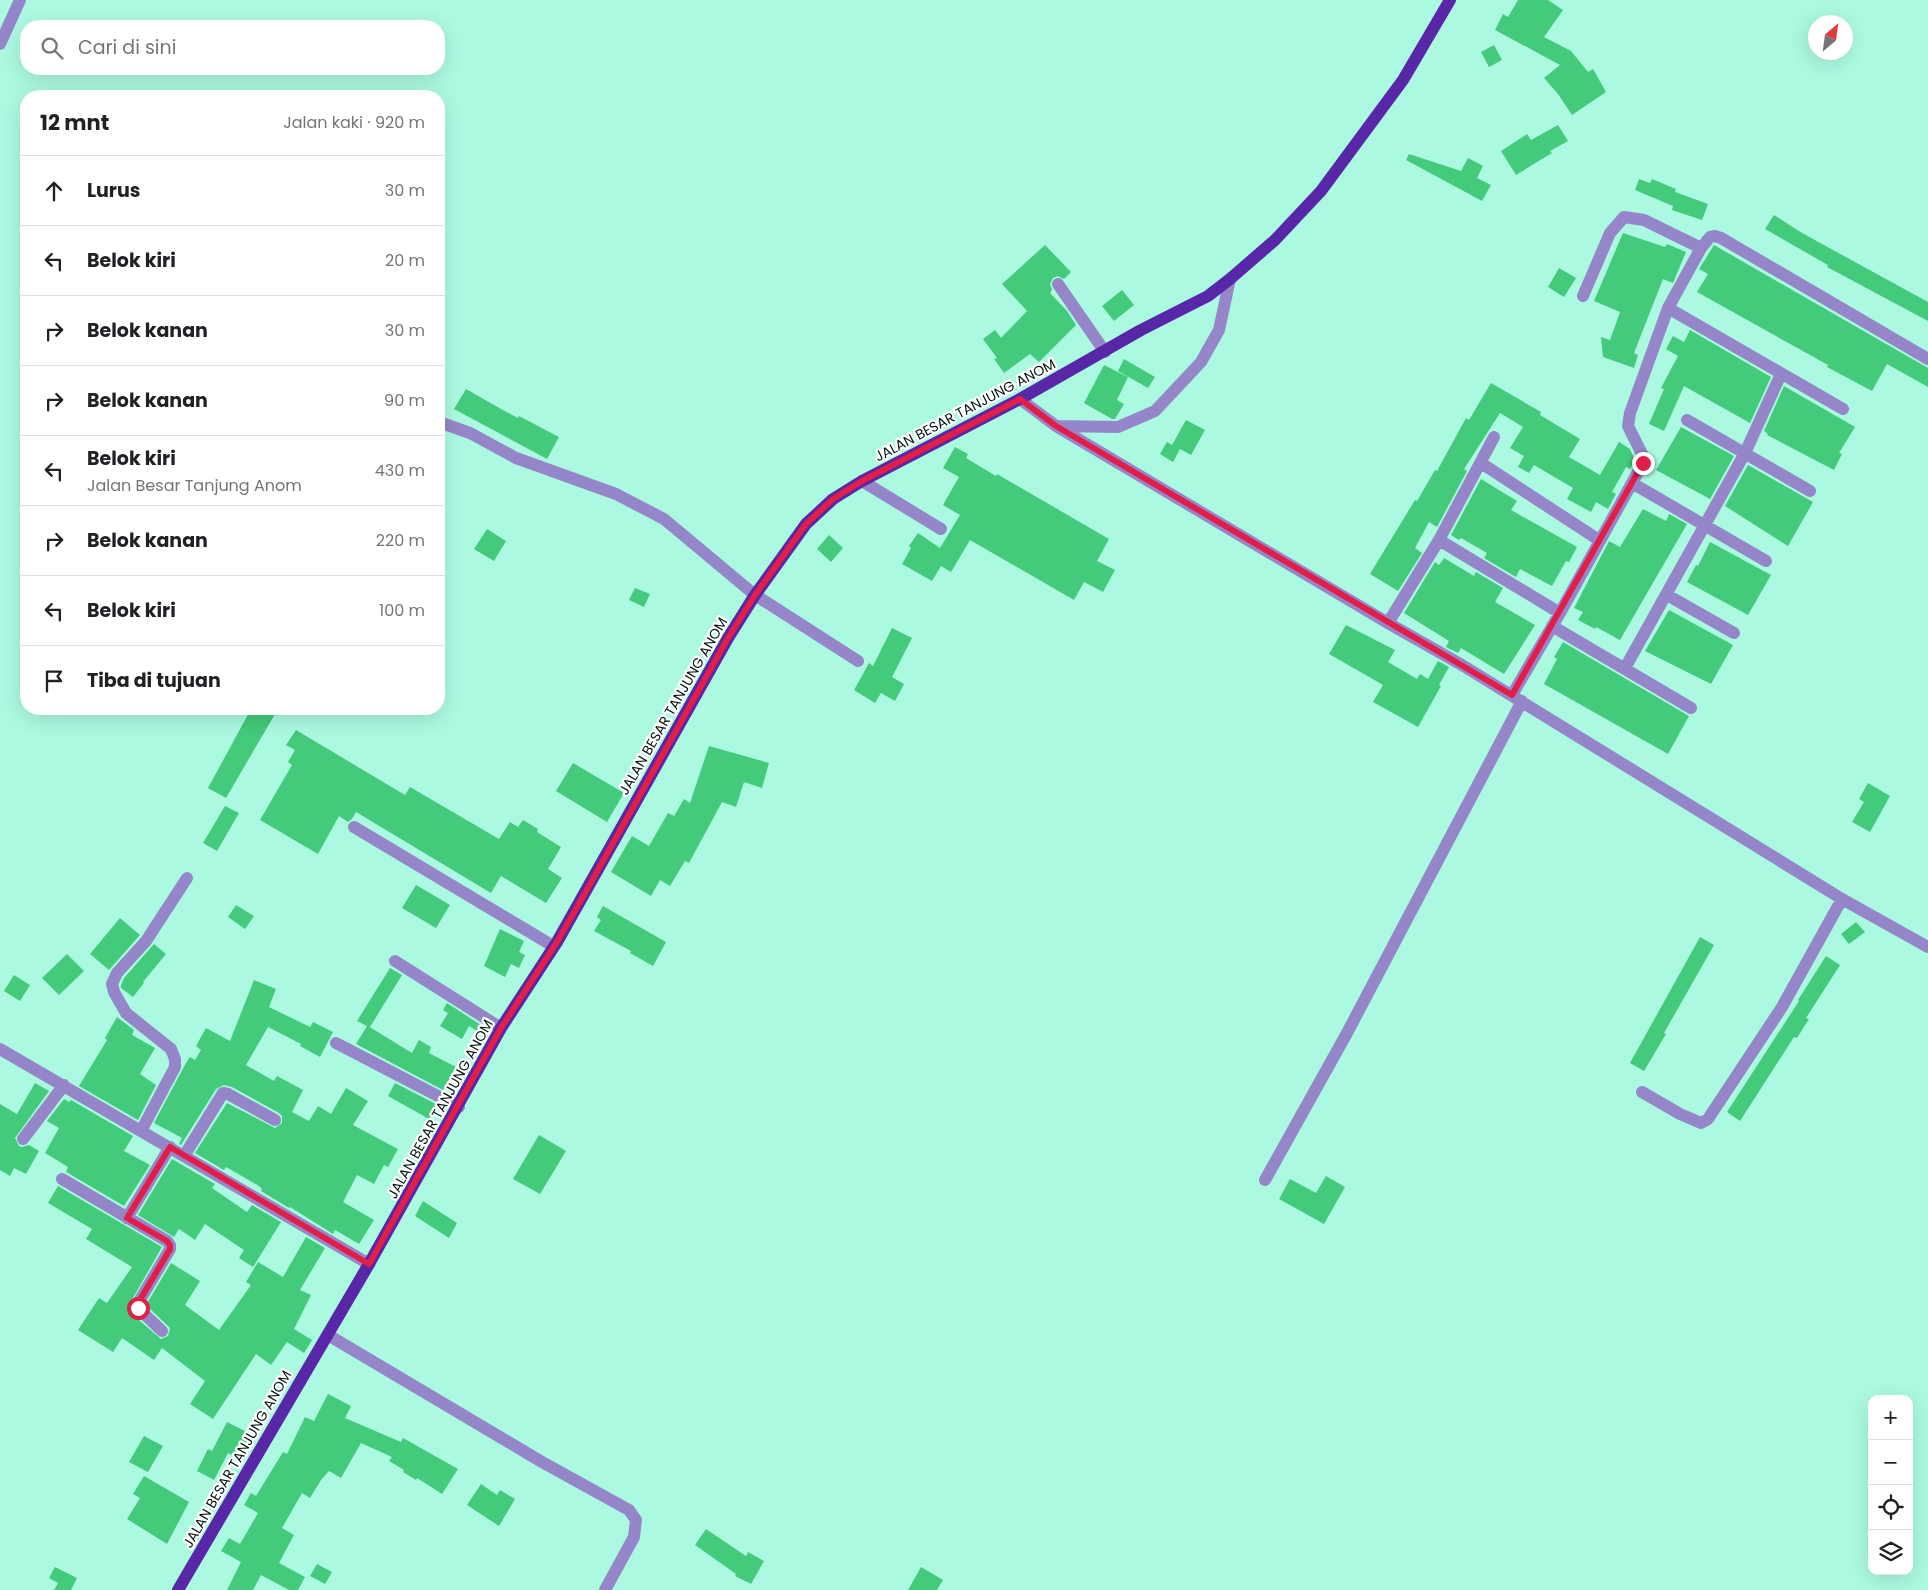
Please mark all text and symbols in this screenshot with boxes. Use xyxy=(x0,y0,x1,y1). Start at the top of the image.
north arrow xyxy=(1808,15,1853,60)
search box xyxy=(20,20,445,75)
icon: search xyxy=(38,34,66,62)
text: Cari di sini xyxy=(78,34,176,61)
text: 12 mnt xyxy=(40,108,109,137)
text: Jalan kaki · 920 m xyxy=(283,111,425,134)
icon: ahead xyxy=(40,177,68,205)
text: Lurus xyxy=(87,177,140,204)
text: 30 m xyxy=(385,179,425,202)
icon: left xyxy=(40,247,68,275)
text: Belok kiri xyxy=(87,247,176,274)
text: 20 m xyxy=(385,249,425,272)
icon: right xyxy=(40,317,68,345)
text: Belok kanan xyxy=(87,317,208,344)
text: 30 m xyxy=(385,319,425,342)
street label: JALAN BESAR TANJUNG ANOM xyxy=(871,354,1059,466)
icon: right xyxy=(40,387,68,415)
text: Belok kanan xyxy=(87,387,208,414)
text: 90 m xyxy=(384,389,425,412)
text: Belok kiri xyxy=(87,445,176,472)
route end xyxy=(1632,452,1655,475)
icon: left xyxy=(40,457,68,485)
text: 430 m xyxy=(375,459,425,482)
text: Jalan Besar Tanjung Anom xyxy=(87,474,302,497)
icon: right xyxy=(40,527,68,555)
text: Belok kanan xyxy=(87,527,208,554)
text: 220 m xyxy=(376,529,425,552)
icon: left xyxy=(40,597,68,625)
text: Belok kiri xyxy=(87,597,176,624)
text: 100 m xyxy=(379,599,425,622)
street label: JALAN BESAR TANJUNG ANOM xyxy=(614,613,732,799)
icon: arrive xyxy=(40,667,68,695)
text: Tiba di tujuan xyxy=(87,667,221,694)
street label: JALAN BESAR TANJUNG ANOM xyxy=(382,1016,498,1202)
route start xyxy=(127,1297,150,1320)
street label: JALAN BESAR TANJUNG ANOM xyxy=(178,1366,296,1552)
map controls xyxy=(1868,1395,1913,1575)
button: + xyxy=(1868,1395,1913,1440)
button: − xyxy=(1868,1440,1913,1485)
button: locate xyxy=(1868,1485,1913,1530)
button: layers xyxy=(1868,1530,1913,1575)

